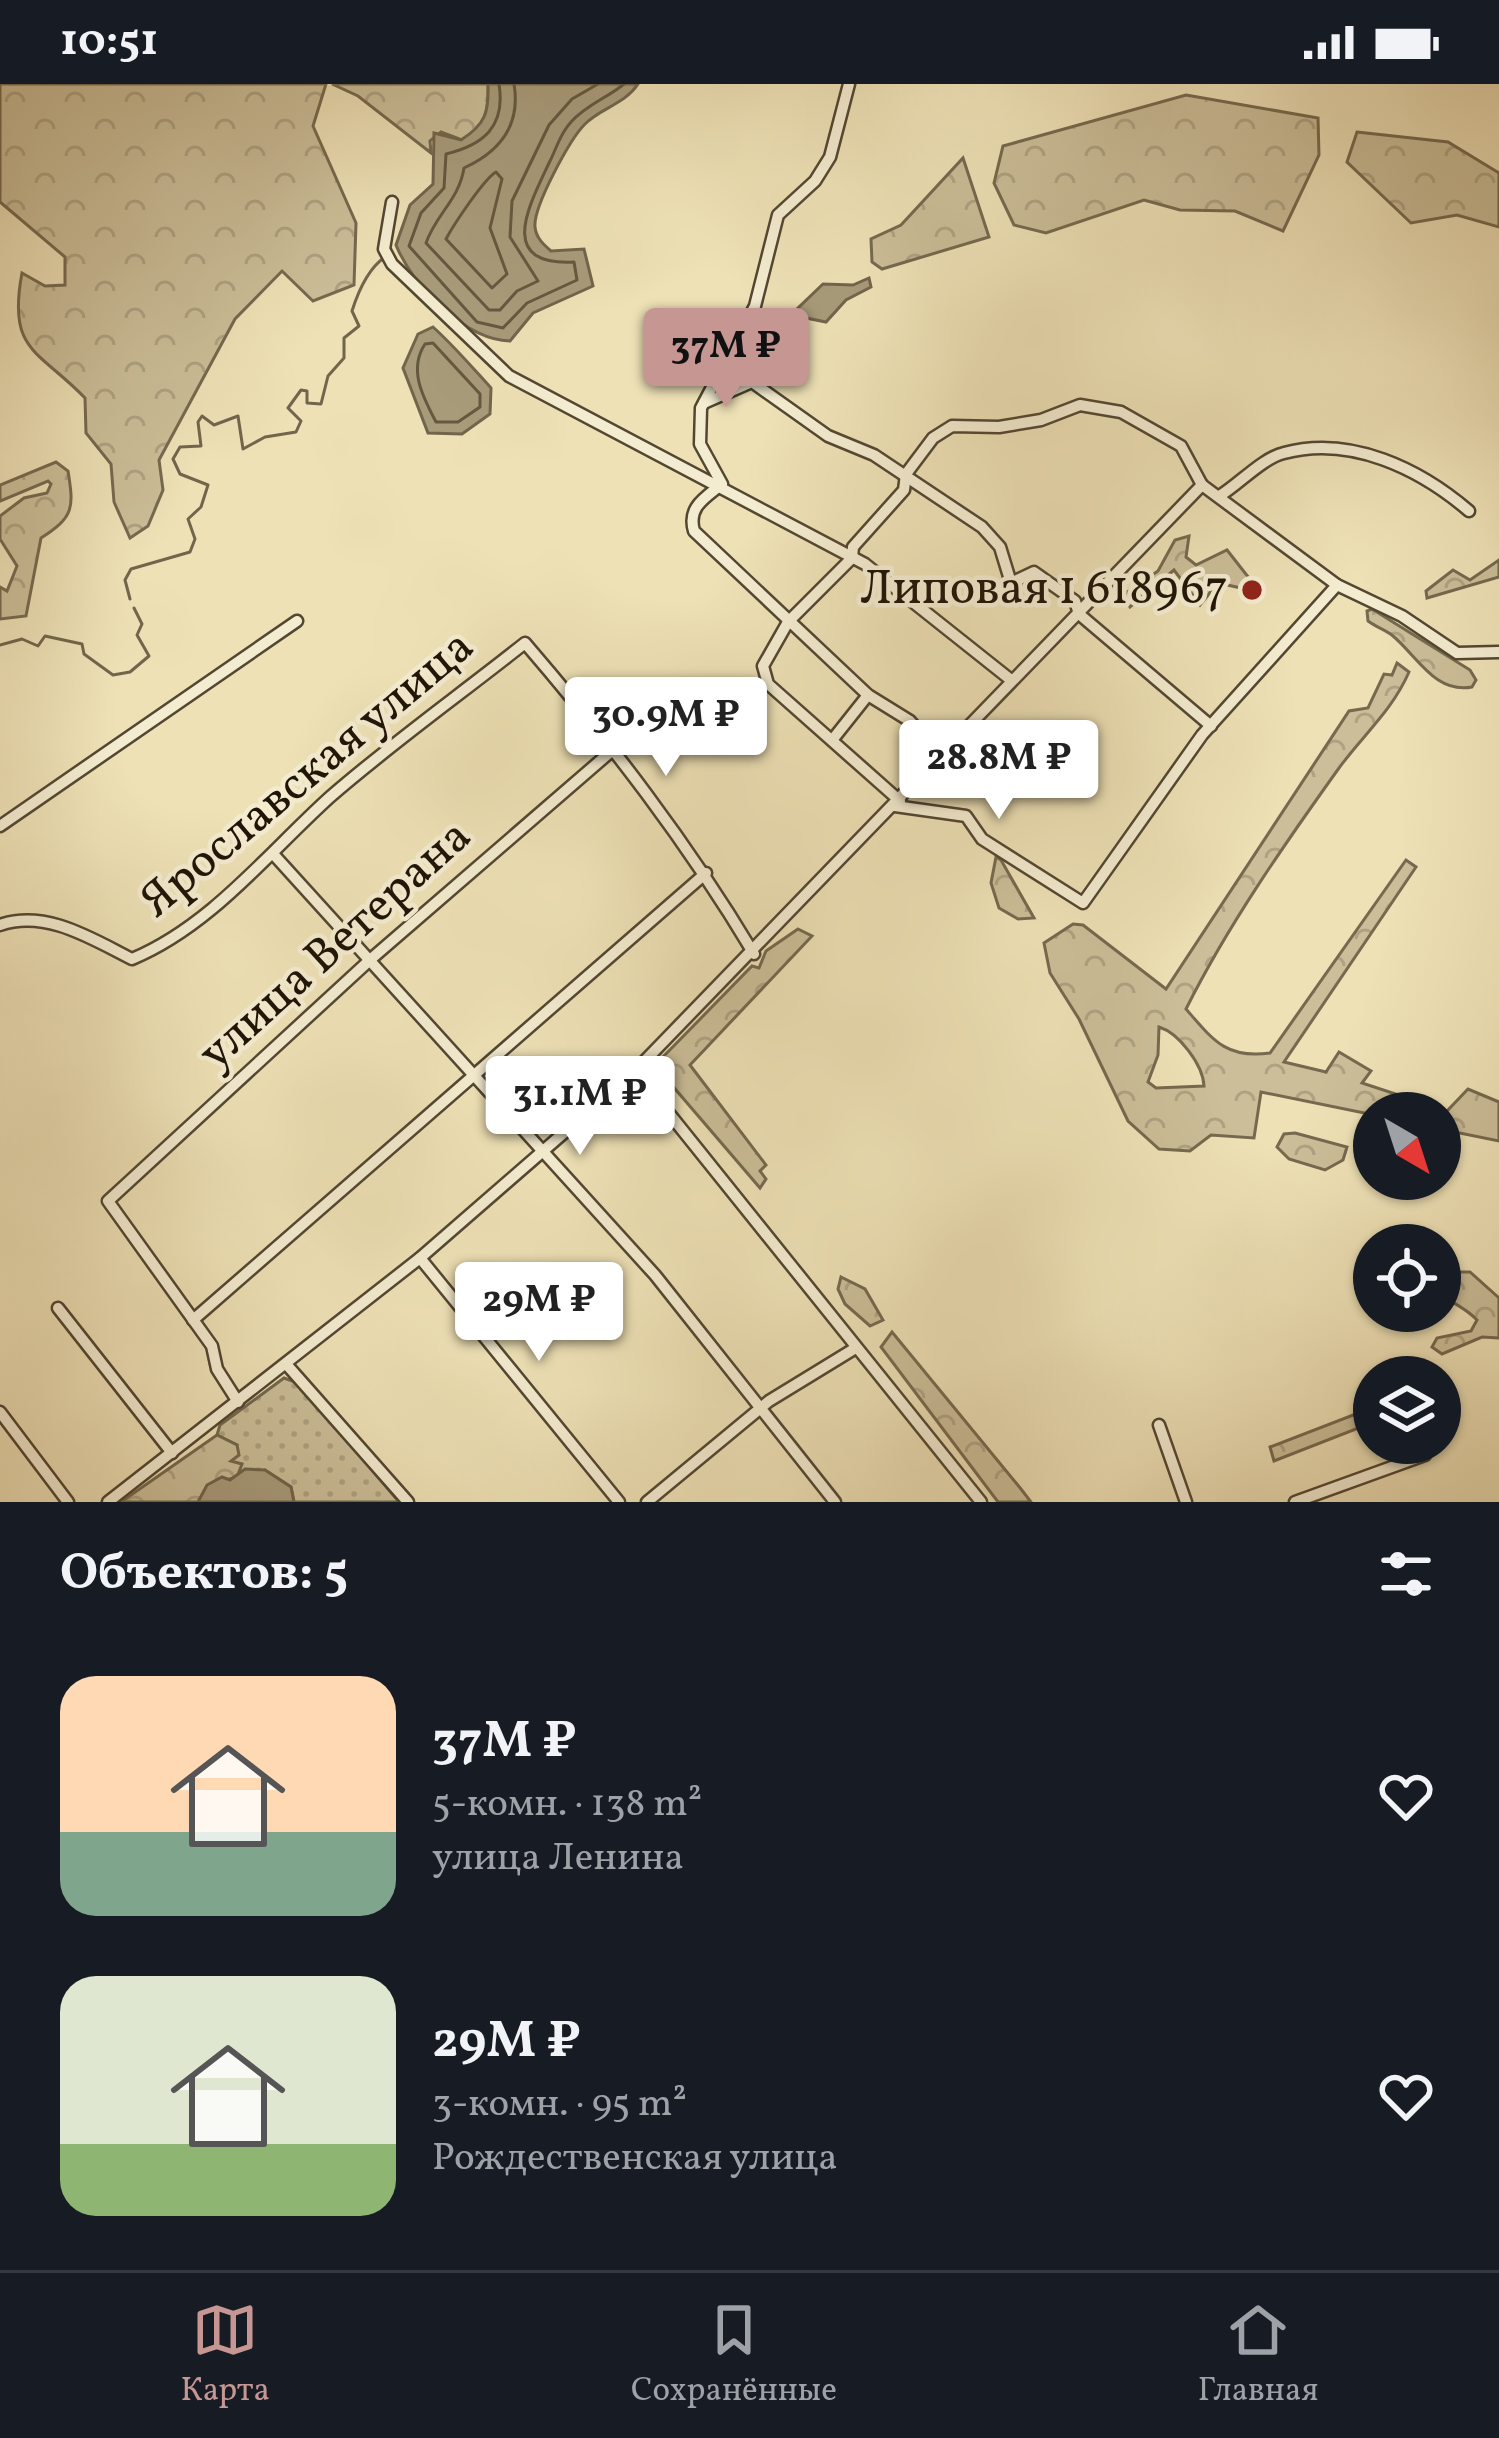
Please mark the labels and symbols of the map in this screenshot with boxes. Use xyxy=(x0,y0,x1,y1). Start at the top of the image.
pin: 37M ₽ xyxy=(642,308,810,410)
place label: Липовая 1 618967 xyxy=(860,557,1228,624)
marker: Липовая 1 618967 xyxy=(1239,577,1265,603)
street label: Ярославская улица xyxy=(127,615,489,935)
pin: 30.9M ₽ xyxy=(555,677,777,779)
pin: 28.8M ₽ xyxy=(888,720,1110,822)
street label: улица Ветерана xyxy=(185,805,487,1087)
pin: 31.1M ₽ xyxy=(469,1056,691,1158)
north arrow xyxy=(1353,1092,1461,1200)
pin: 29M ₽ xyxy=(455,1262,623,1364)

